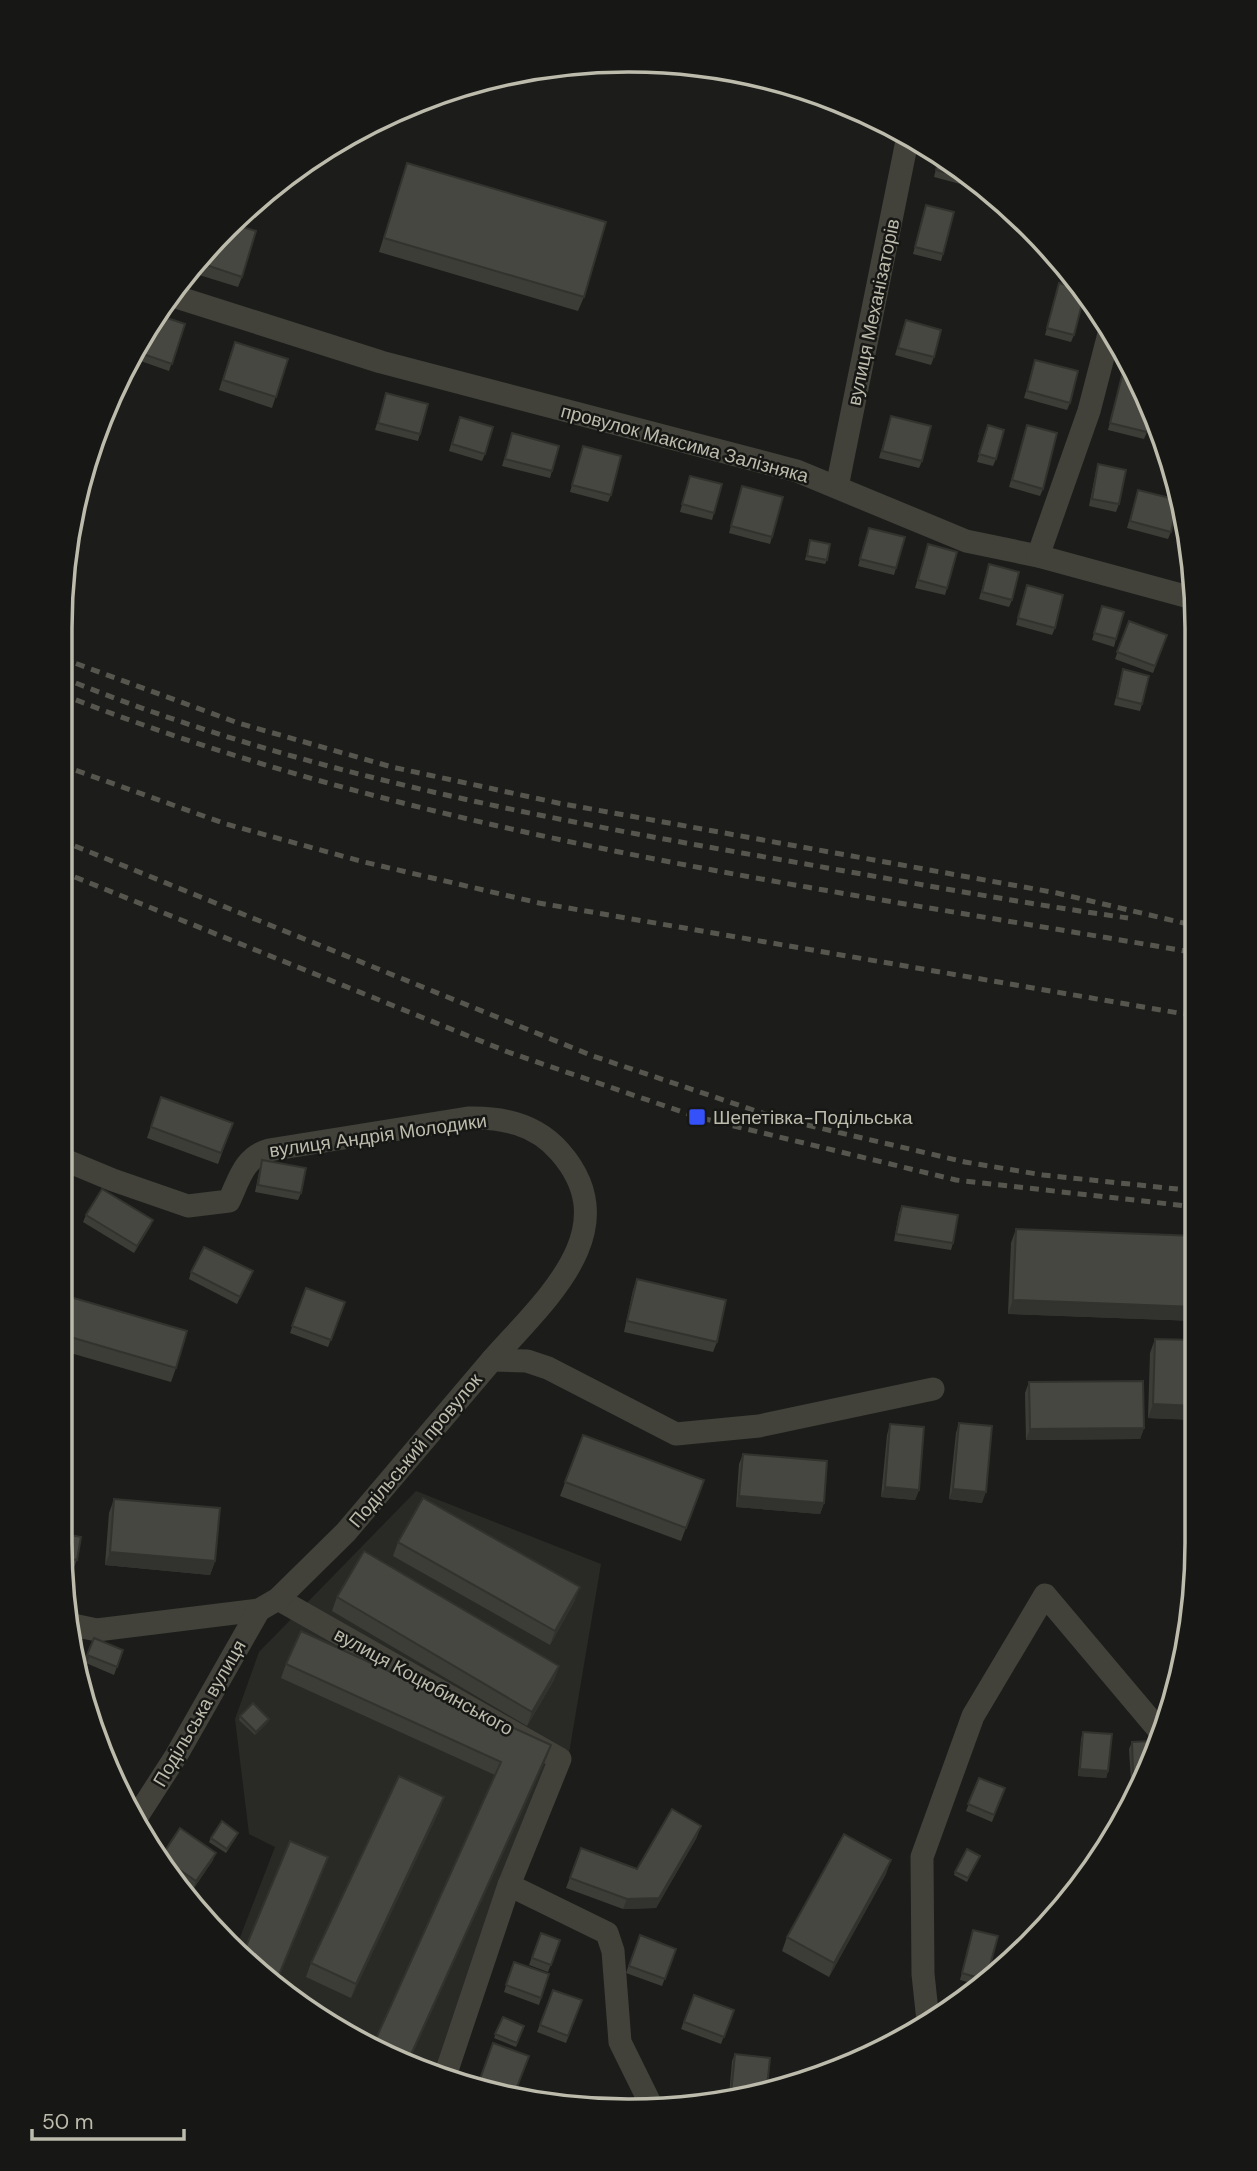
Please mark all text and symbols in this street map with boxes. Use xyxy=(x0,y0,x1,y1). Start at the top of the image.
street label: вулиця Механізаторів xyxy=(841,216,905,408)
street label: провулок Максима Залізняка xyxy=(558,398,812,489)
place label: Шепетівка-Подільська xyxy=(713,1105,913,1130)
marker: Шепетівка-Подільська xyxy=(687,1107,707,1127)
street label: вулиця Андрія Молодики xyxy=(268,1108,488,1163)
street label: Подільський провулок xyxy=(343,1367,488,1533)
street label: вулиця Коцюбинського xyxy=(330,1622,518,1741)
street label: Подільська вулиця xyxy=(147,1635,252,1791)
scale bar xyxy=(32,2098,184,2142)
text: 50 m xyxy=(42,2108,93,2136)

